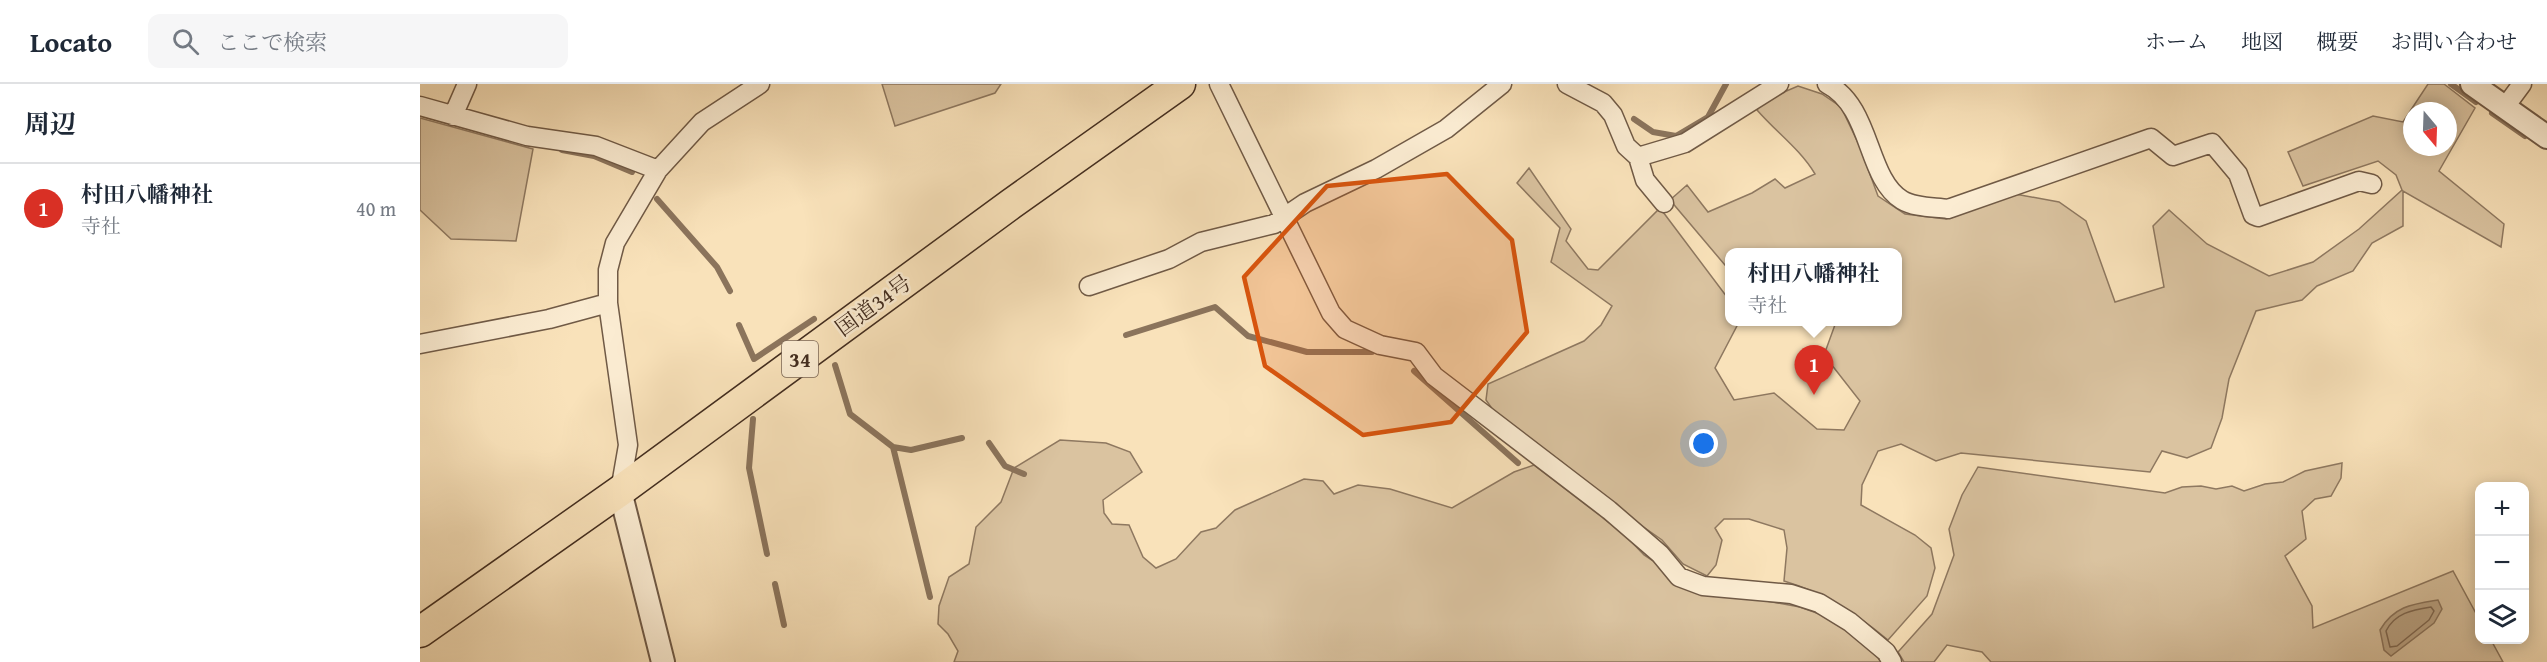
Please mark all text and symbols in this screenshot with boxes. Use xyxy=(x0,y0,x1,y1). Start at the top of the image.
search box xyxy=(148,14,568,68)
text: Locato xyxy=(30,21,112,62)
icon: search xyxy=(169,25,202,58)
text: ここで検索 xyxy=(217,26,327,58)
text: ホーム xyxy=(2145,26,2208,57)
text: 地図 xyxy=(2241,26,2283,57)
text: 概要 xyxy=(2316,26,2358,57)
text: お問い合わせ xyxy=(2391,26,2517,57)
north arrow xyxy=(2403,102,2457,156)
text: 周辺 xyxy=(24,104,76,143)
text: 村田八幡神社 xyxy=(81,178,213,210)
text: 1 xyxy=(38,194,49,223)
text: 40 m xyxy=(356,194,396,223)
text: 寺社 xyxy=(81,211,121,240)
popup xyxy=(1725,248,1902,326)
text: 村田八幡神社 xyxy=(1747,257,1880,289)
street label: 国道34号 xyxy=(828,266,918,344)
text: 寺社 xyxy=(1747,290,1787,319)
road number: 34 xyxy=(782,341,818,377)
pin: 1 xyxy=(1794,346,1834,395)
your location xyxy=(1689,429,1718,458)
map controls xyxy=(2475,482,2529,644)
button: + xyxy=(2475,482,2529,536)
button: − xyxy=(2475,536,2529,590)
button: layers xyxy=(2475,590,2529,644)

